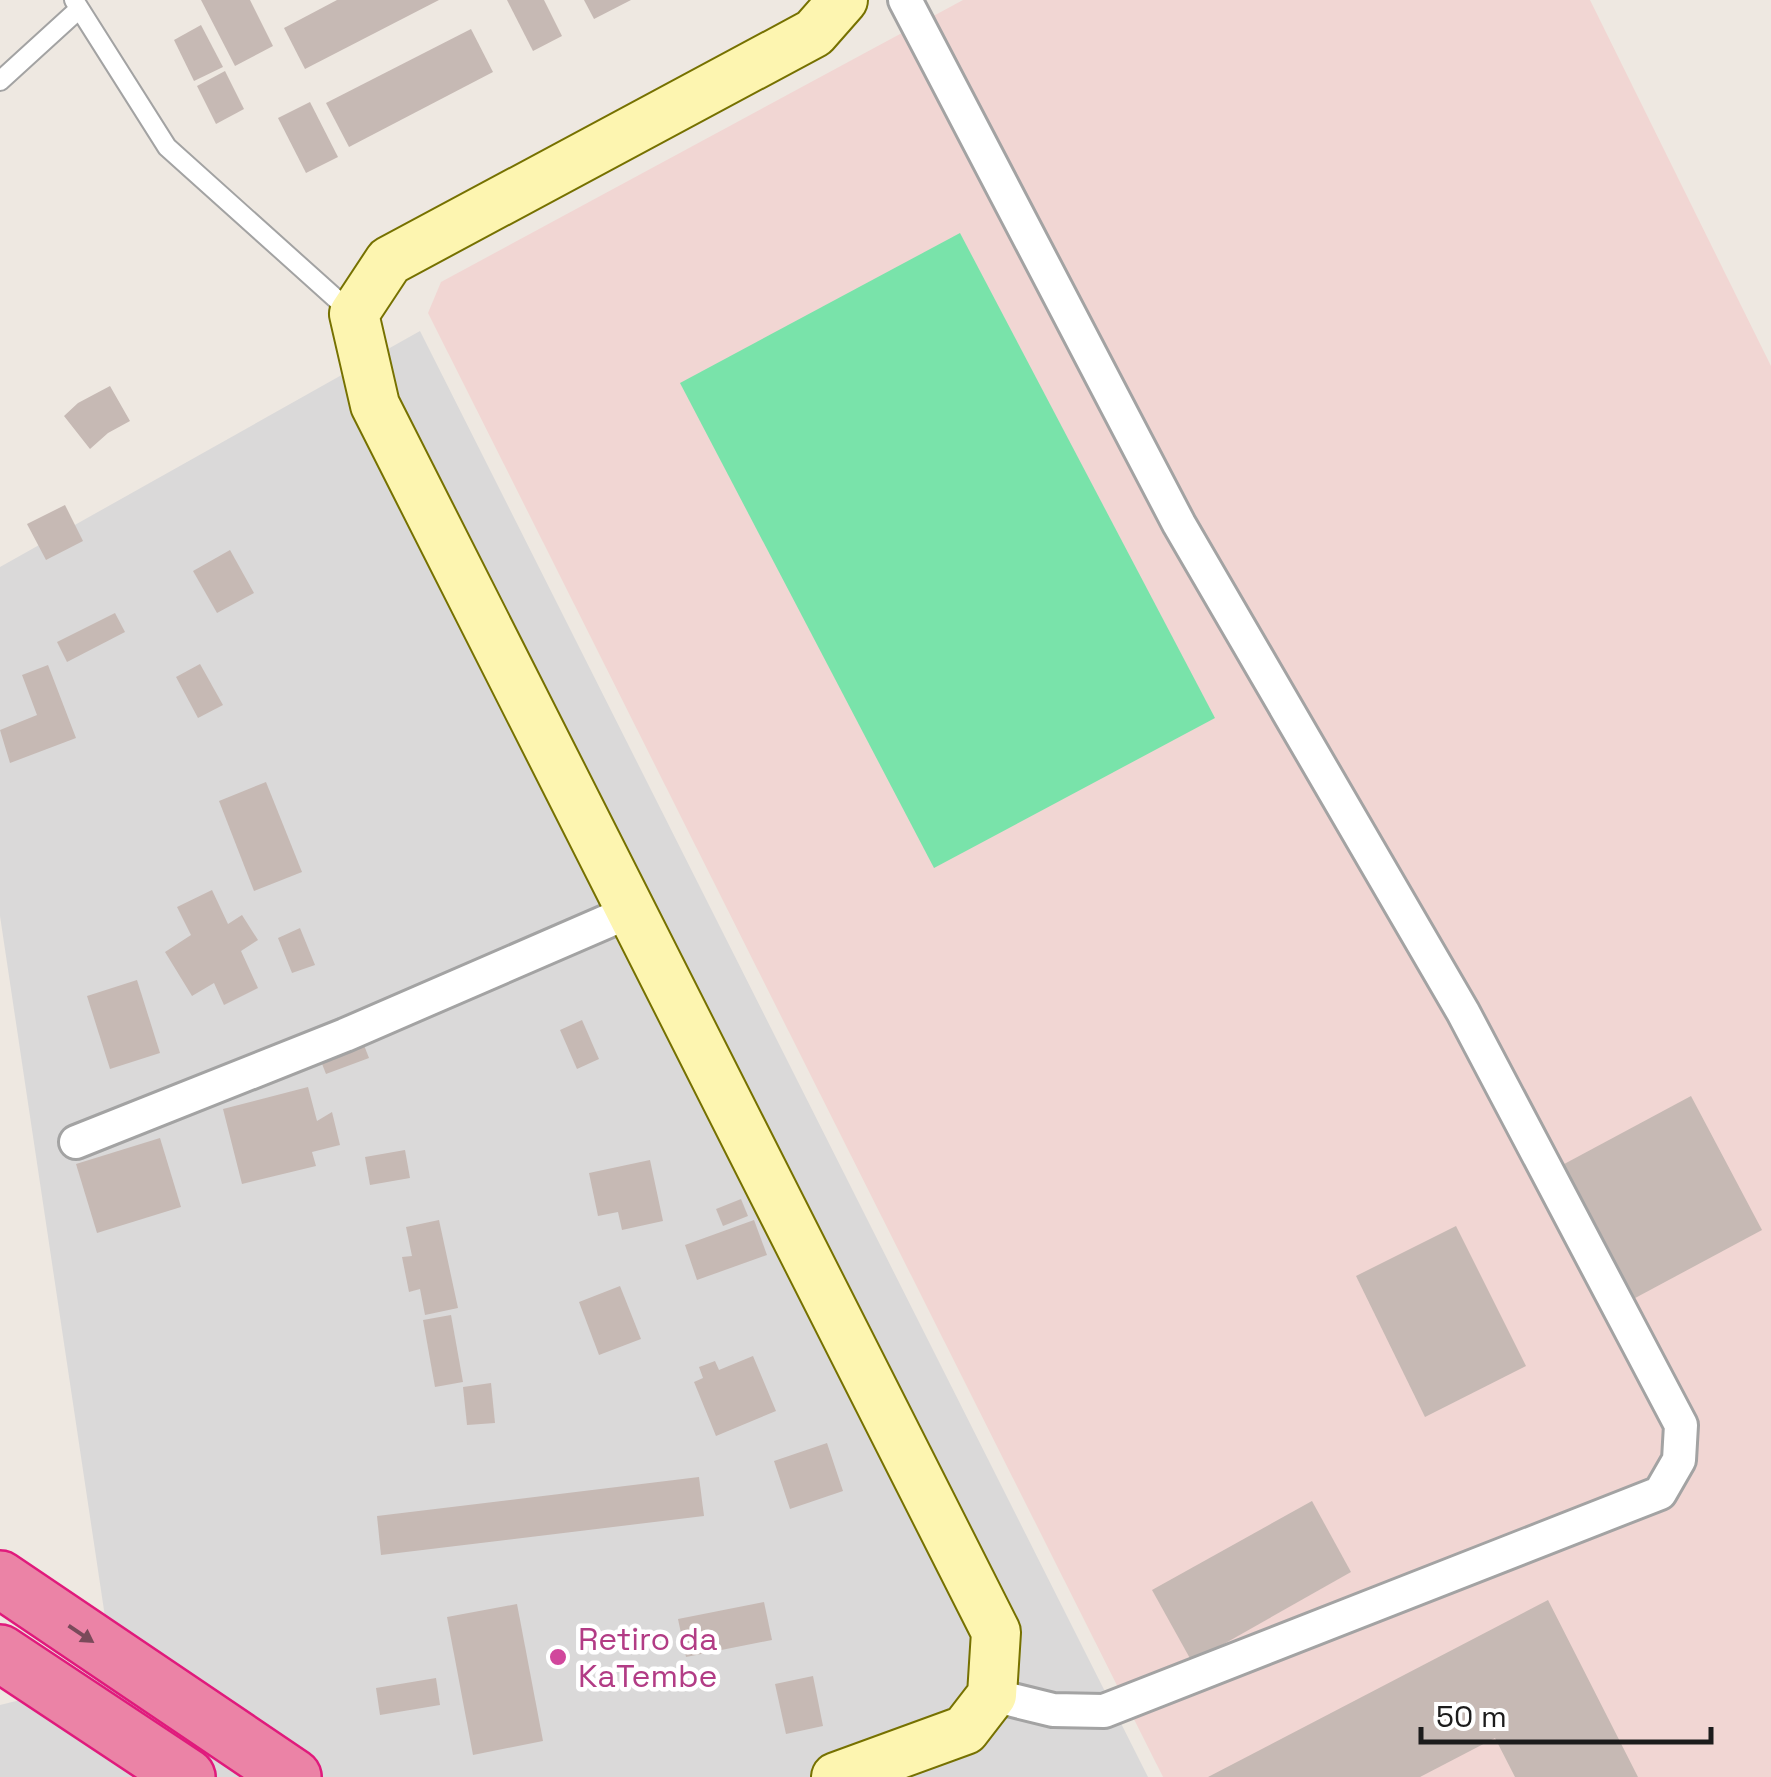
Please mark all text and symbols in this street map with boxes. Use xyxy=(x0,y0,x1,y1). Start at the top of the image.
place label: Retiro da KaTembe xyxy=(578,1619,718,1696)
one-way arrow xyxy=(67,1624,94,1643)
marker: Retiro da KaTembe xyxy=(547,1646,569,1668)
scale bar xyxy=(1421,1682,1711,1744)
text: 50 m xyxy=(1436,1697,1507,1736)

